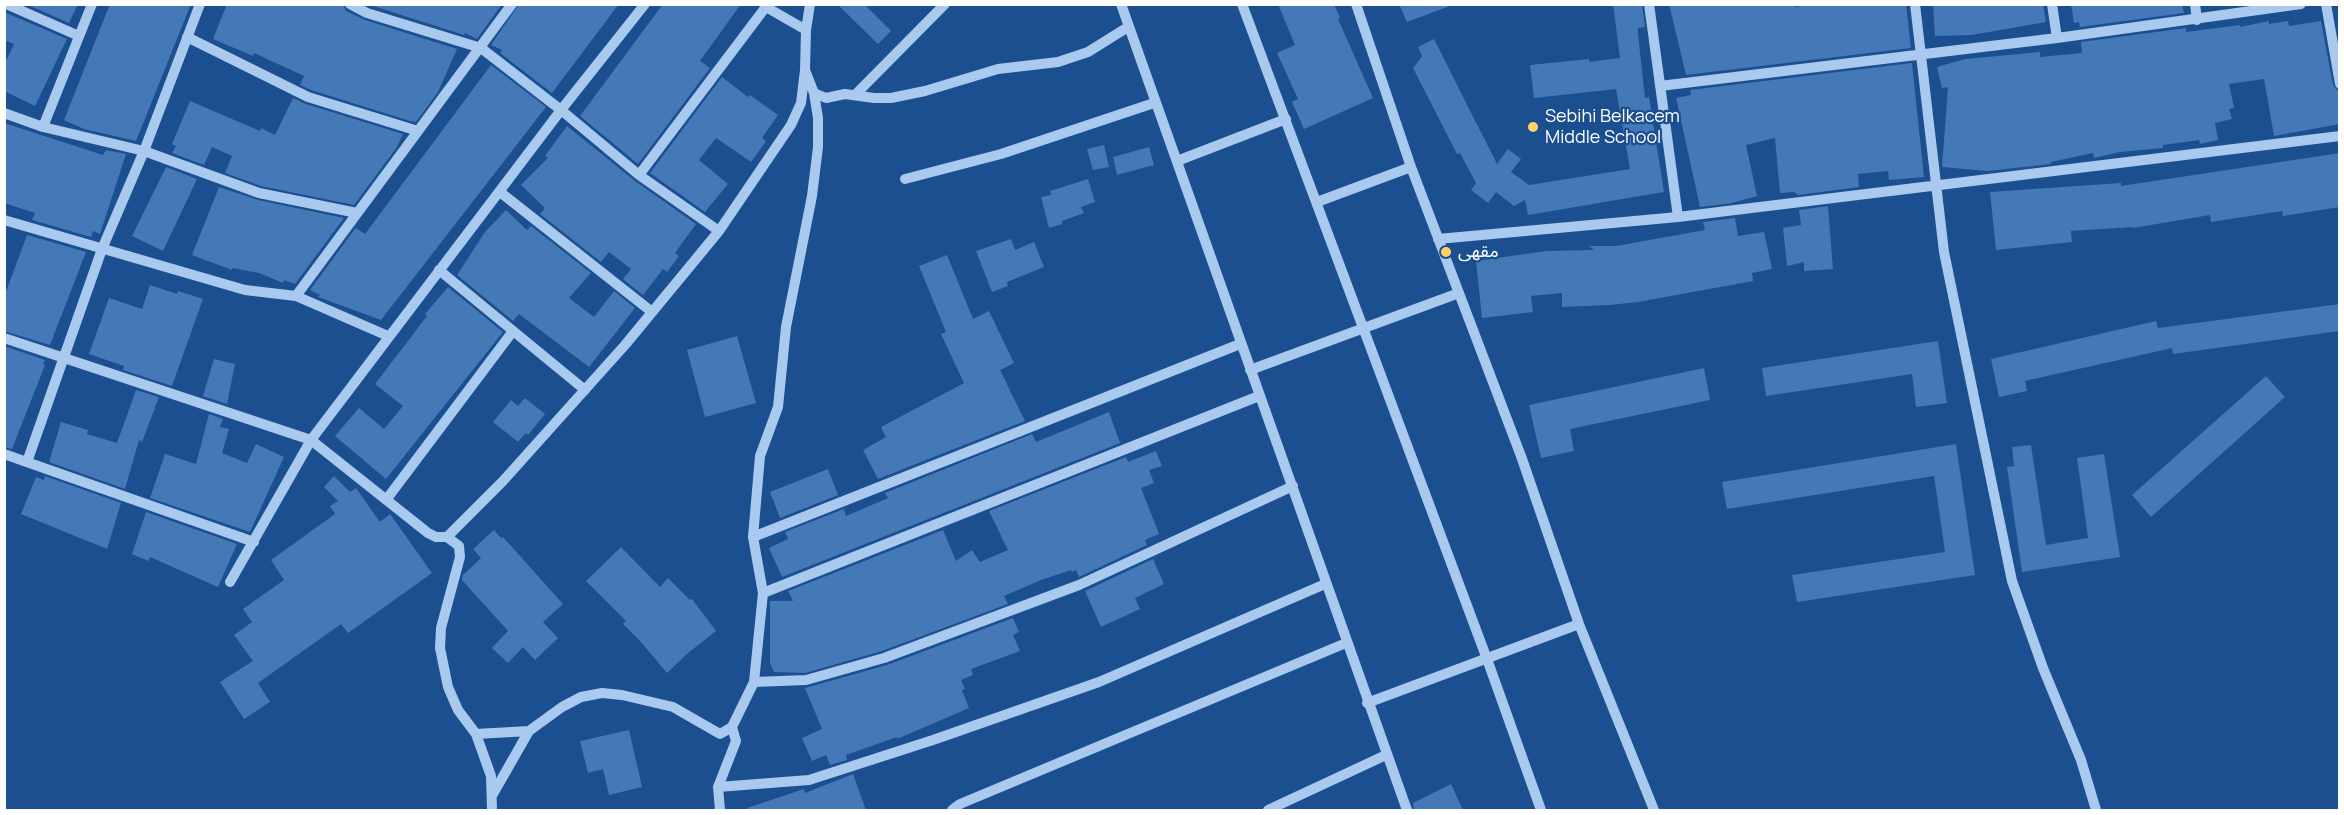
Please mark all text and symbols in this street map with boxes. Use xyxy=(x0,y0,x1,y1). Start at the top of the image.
place label: Sebihi Belkacem Middle School xyxy=(1545,106,1680,148)
marker: Sebihi Belkacem Middle School xyxy=(1526,120,1540,134)
place label: مقهى xyxy=(1458,241,1499,263)
marker: مقهى xyxy=(1439,245,1453,259)

